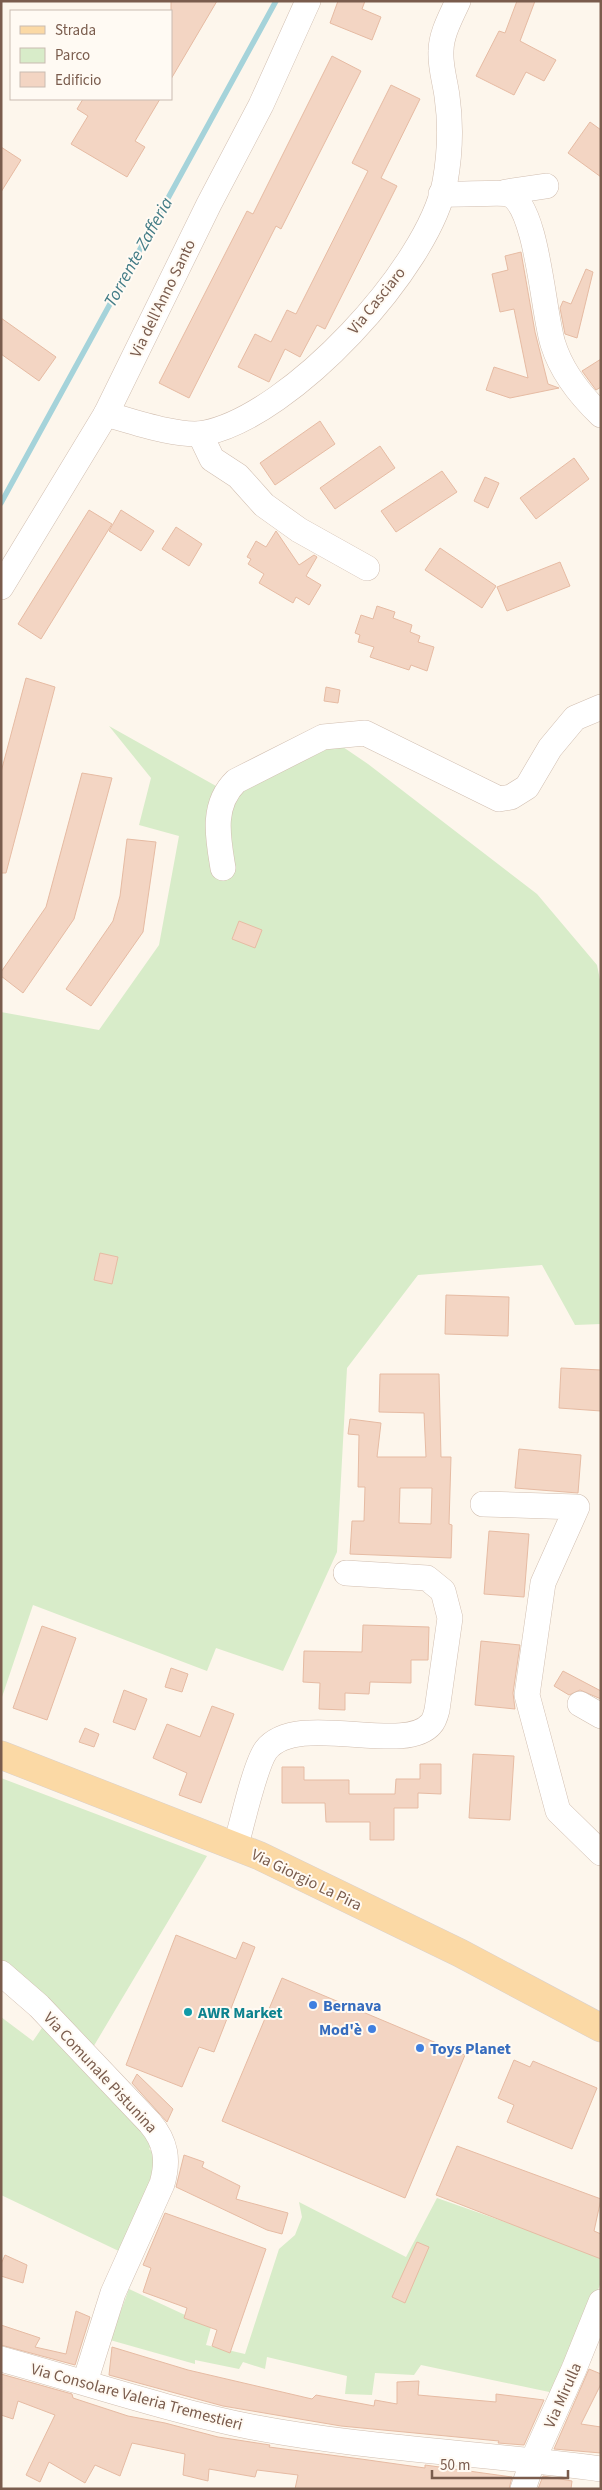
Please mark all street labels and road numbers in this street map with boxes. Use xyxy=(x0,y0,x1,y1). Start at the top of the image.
street label: Via dell'Anno Santo xyxy=(125,236,201,361)
street label: Via Casciaro xyxy=(343,262,411,339)
street label: Via Giorgio La Pira xyxy=(248,1844,366,1916)
street label: Via Comunale Pistunina xyxy=(38,2007,162,2138)
street label: Via Consolare Valeria Tremestieri xyxy=(28,2358,245,2436)
street label: Via Mirulla xyxy=(539,2359,587,2432)

